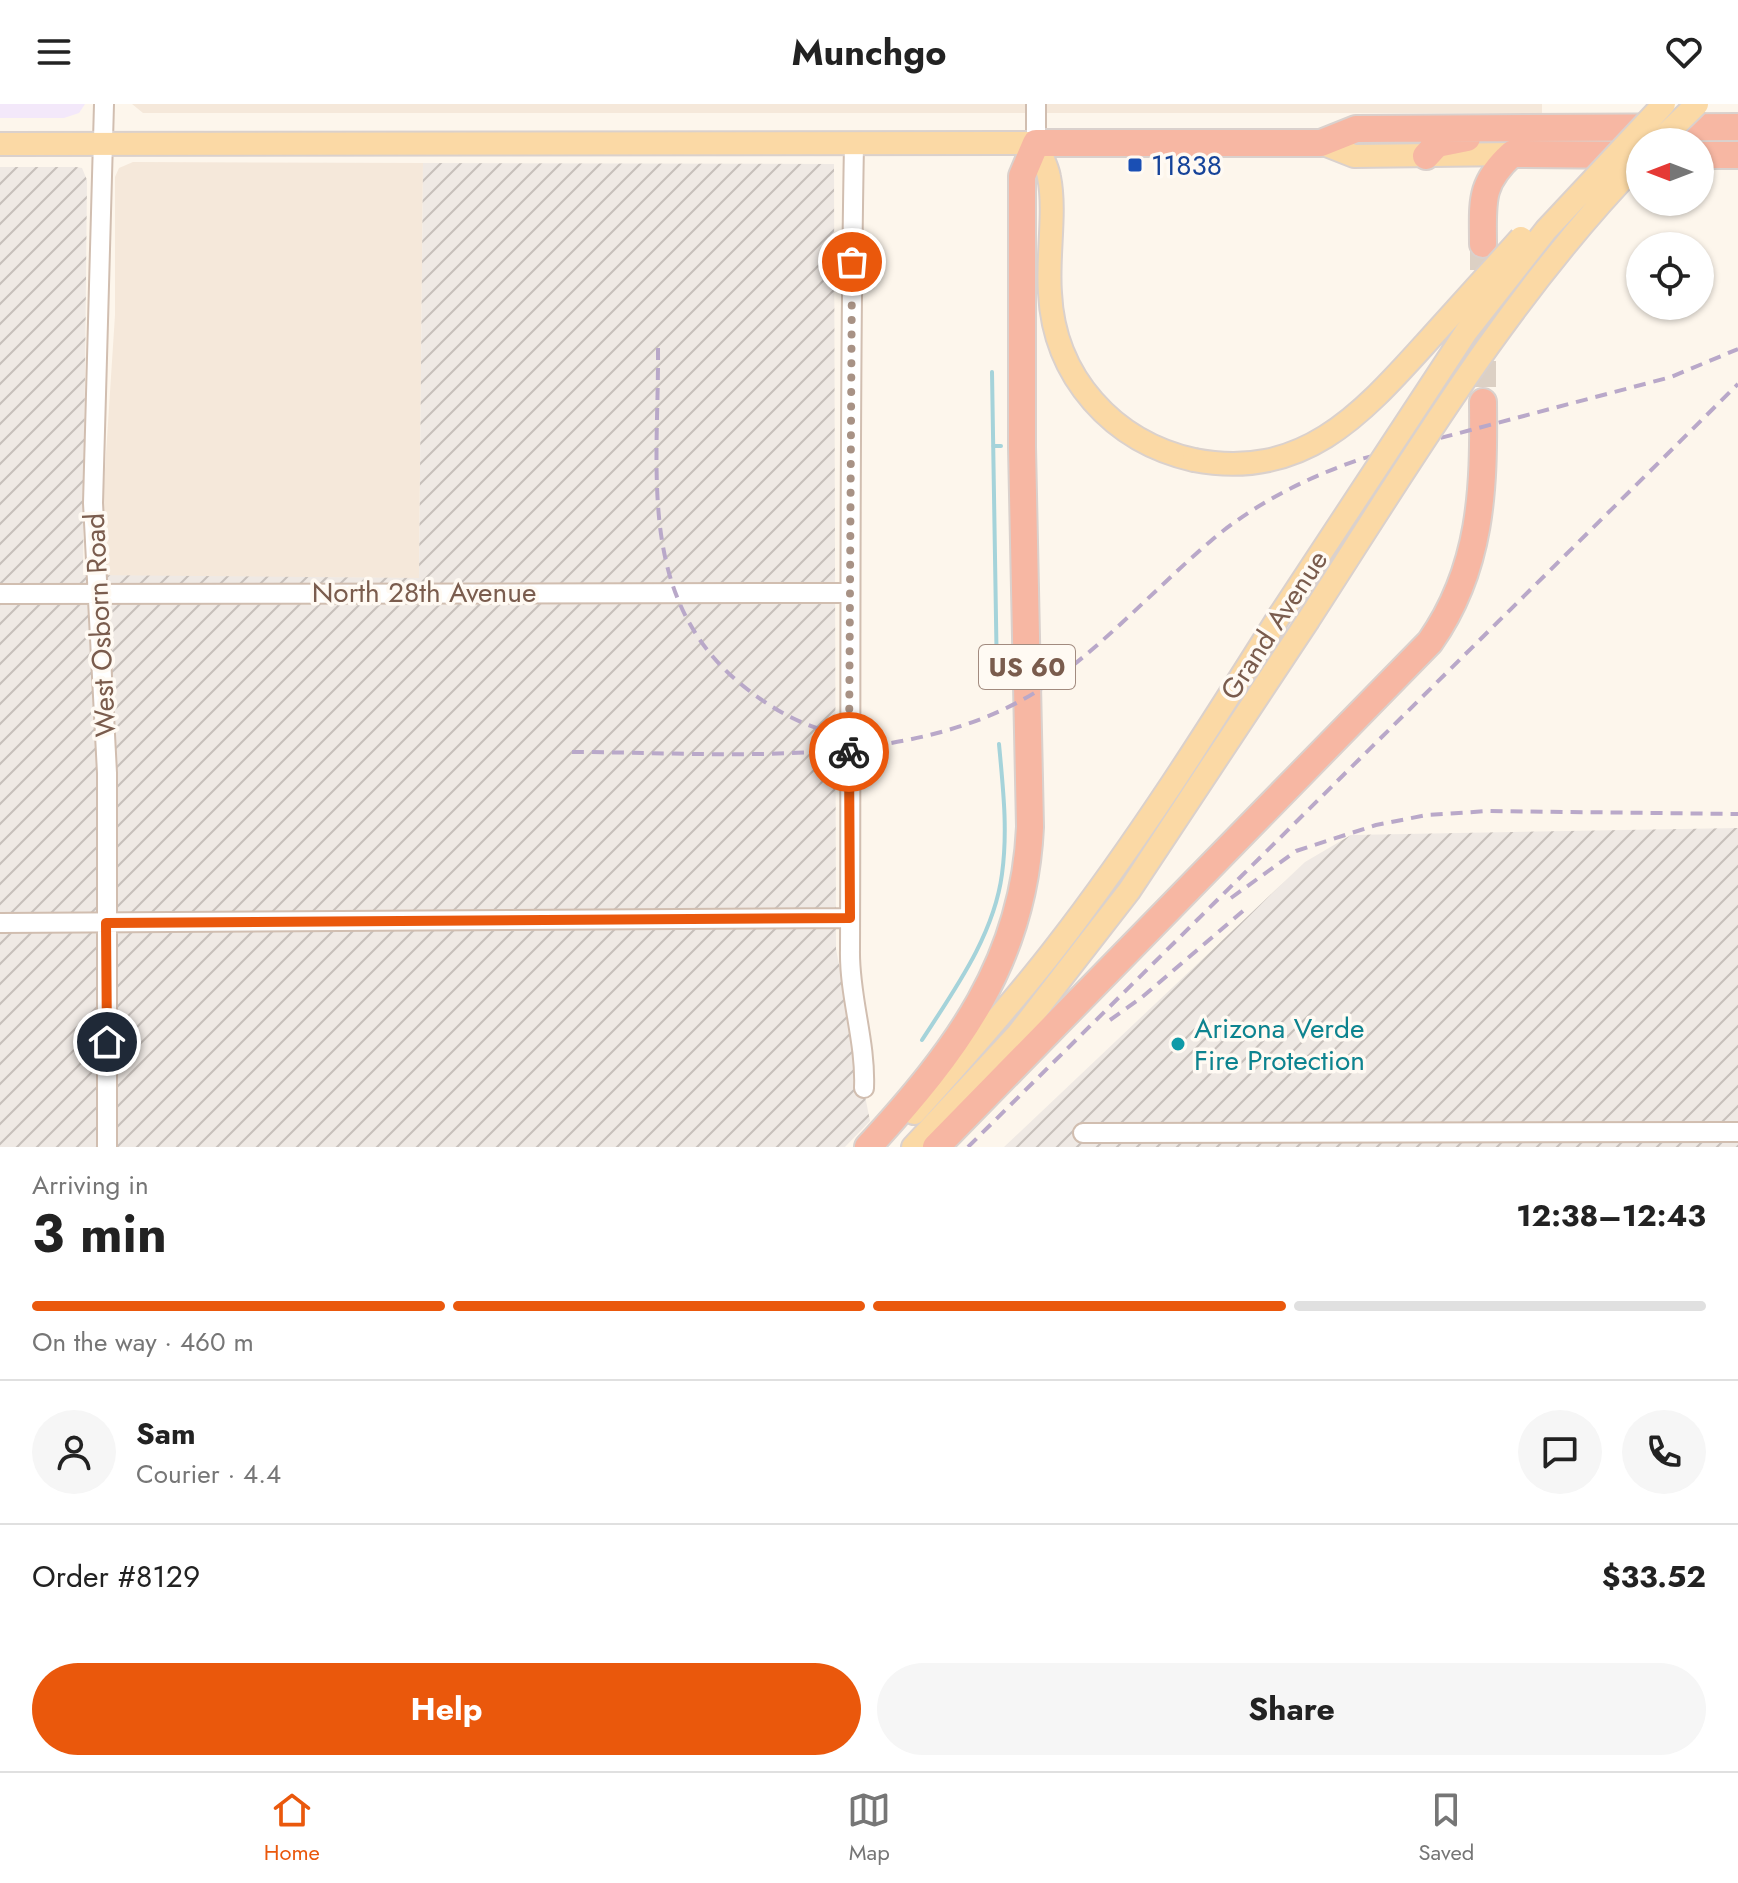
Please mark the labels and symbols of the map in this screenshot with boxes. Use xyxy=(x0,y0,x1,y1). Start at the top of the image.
north arrow xyxy=(1626,128,1714,216)
place label: 11838 xyxy=(1151,145,1222,186)
marker: 11838 xyxy=(1126,156,1144,174)
pin xyxy=(818,228,886,296)
street label: West Osborn Road xyxy=(74,512,126,738)
street label: Grand Avenue xyxy=(1210,542,1338,708)
street label: North 28th Avenue xyxy=(312,572,536,613)
road number: US 60 xyxy=(979,645,1075,689)
courier xyxy=(809,712,889,792)
pin xyxy=(73,1008,141,1076)
place label: Arizona Verde Fire Protection xyxy=(1194,1008,1365,1081)
marker: Arizona Verde Fire Protection xyxy=(1169,1035,1187,1053)

